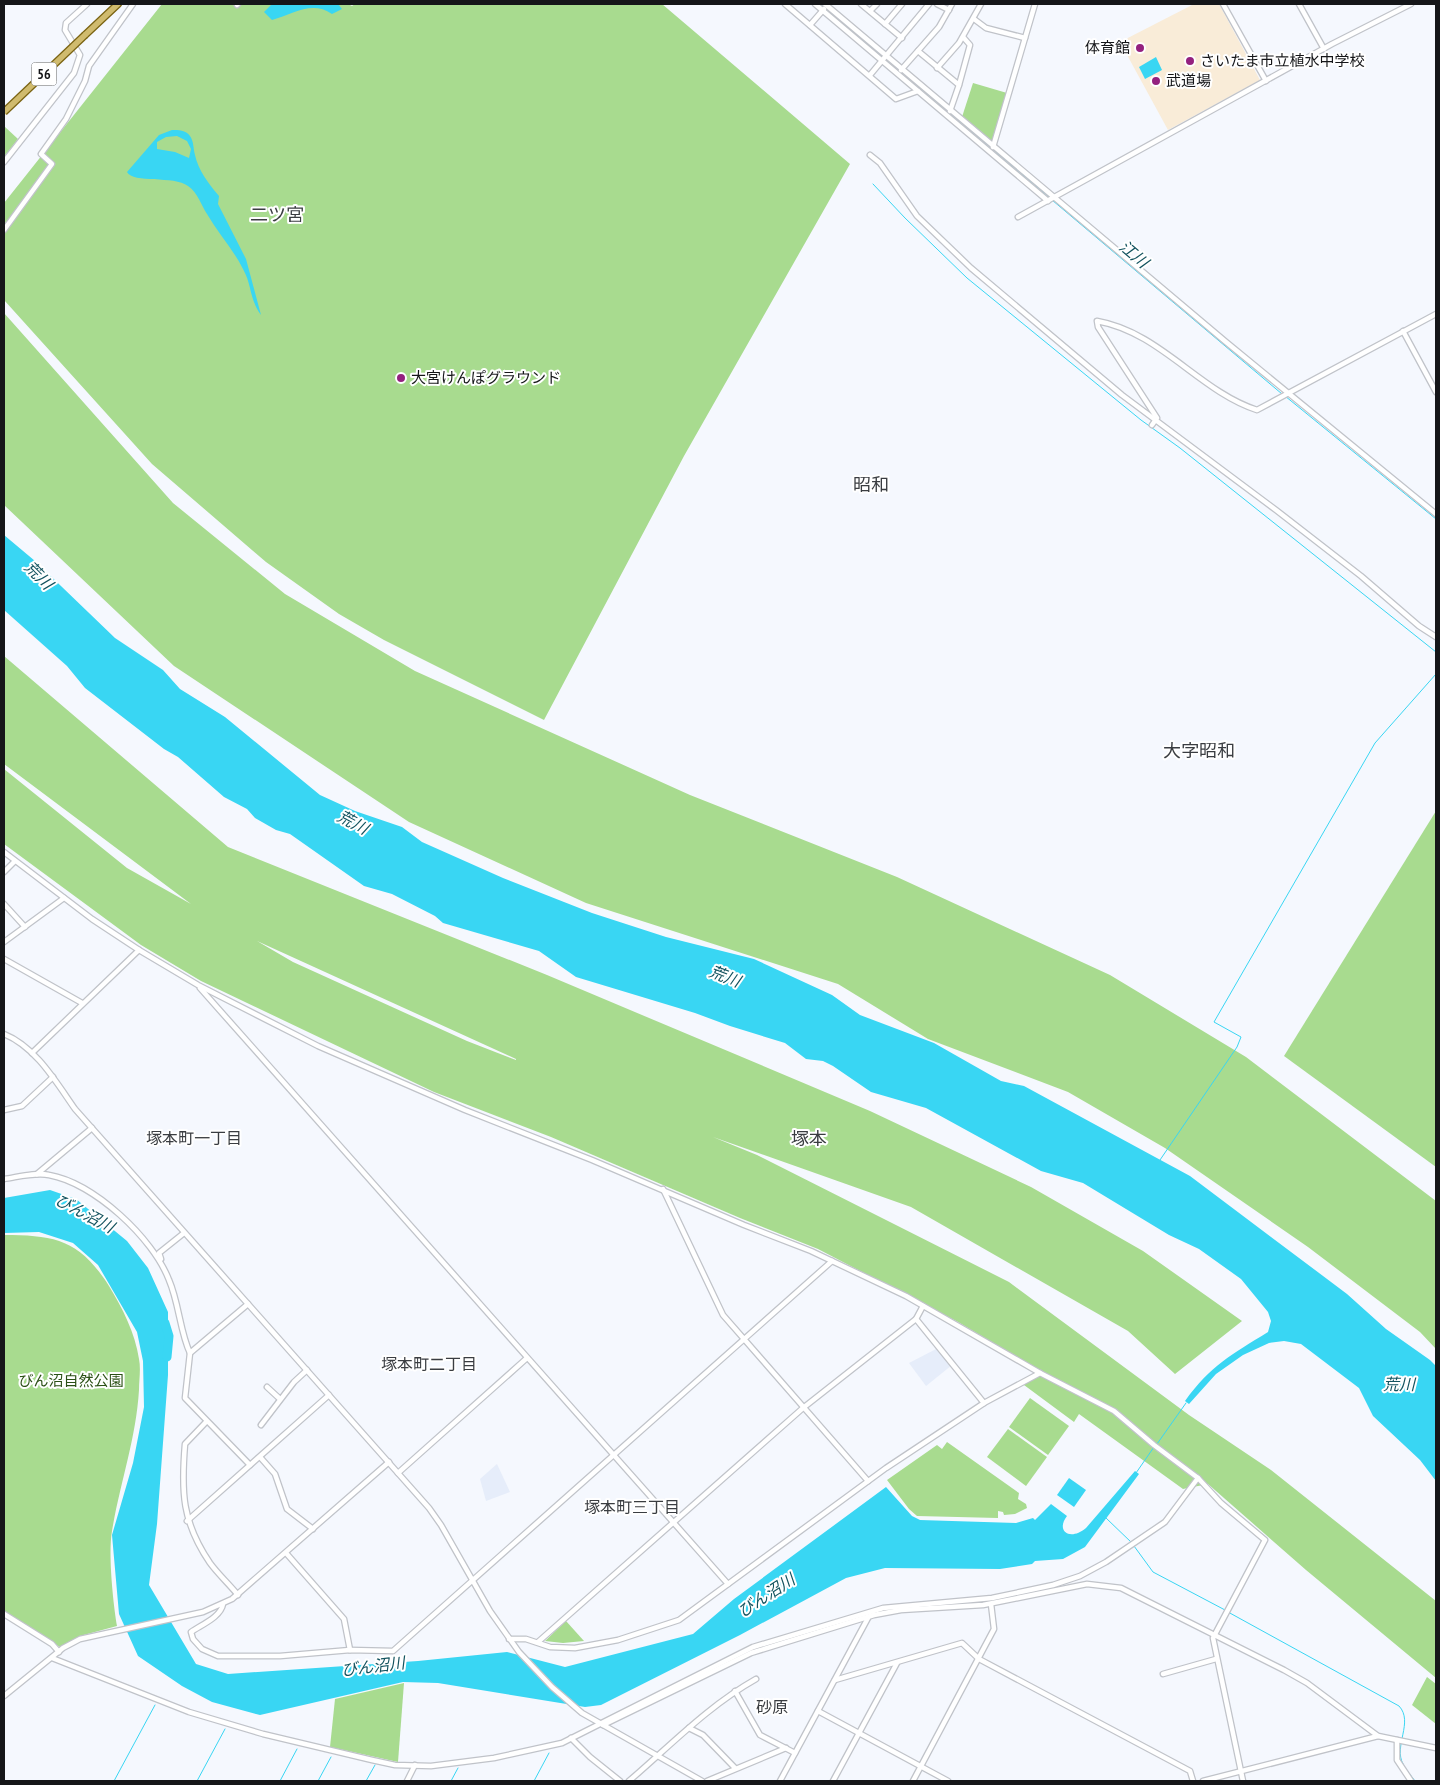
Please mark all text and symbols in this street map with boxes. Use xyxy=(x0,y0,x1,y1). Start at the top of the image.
place label: 体育館 xyxy=(1085,38,1130,57)
marker: 体育館 xyxy=(1134,42,1146,54)
place label: さいたま市立植水中学校 xyxy=(1200,51,1365,70)
marker: さいたま市立植水中学校 xyxy=(1184,55,1196,67)
road number: 56 xyxy=(32,62,56,86)
place label: 武道場 xyxy=(1166,71,1211,90)
marker: 武道場 xyxy=(1150,75,1162,87)
district label: 二ツ宮 xyxy=(250,203,304,226)
water label: 江川 xyxy=(1115,236,1154,273)
place label: 大宮けんぽグラウンド xyxy=(411,368,561,387)
marker: 大宮けんぽグラウンド xyxy=(395,372,407,384)
district label: 昭和 xyxy=(853,473,889,496)
water label: 荒川 xyxy=(21,557,59,595)
district label: 大字昭和 xyxy=(1163,739,1235,762)
water label: 荒川 xyxy=(334,806,374,839)
water label: 荒川 xyxy=(706,961,745,992)
district label: 塚本 xyxy=(791,1127,827,1150)
district label: 塚本町一丁目 xyxy=(146,1128,242,1148)
water label: びん沼川 xyxy=(52,1189,120,1238)
district label: 塚本町二丁目 xyxy=(381,1354,477,1374)
park label: びん沼自然公園 xyxy=(18,1371,124,1390)
water label: 荒川 xyxy=(1383,1374,1417,1394)
district label: 塚本町三丁目 xyxy=(584,1497,680,1517)
water label: びん沼川 xyxy=(734,1568,800,1621)
water label: びん沼川 xyxy=(340,1652,408,1680)
district label: 砂原 xyxy=(756,1697,788,1717)

